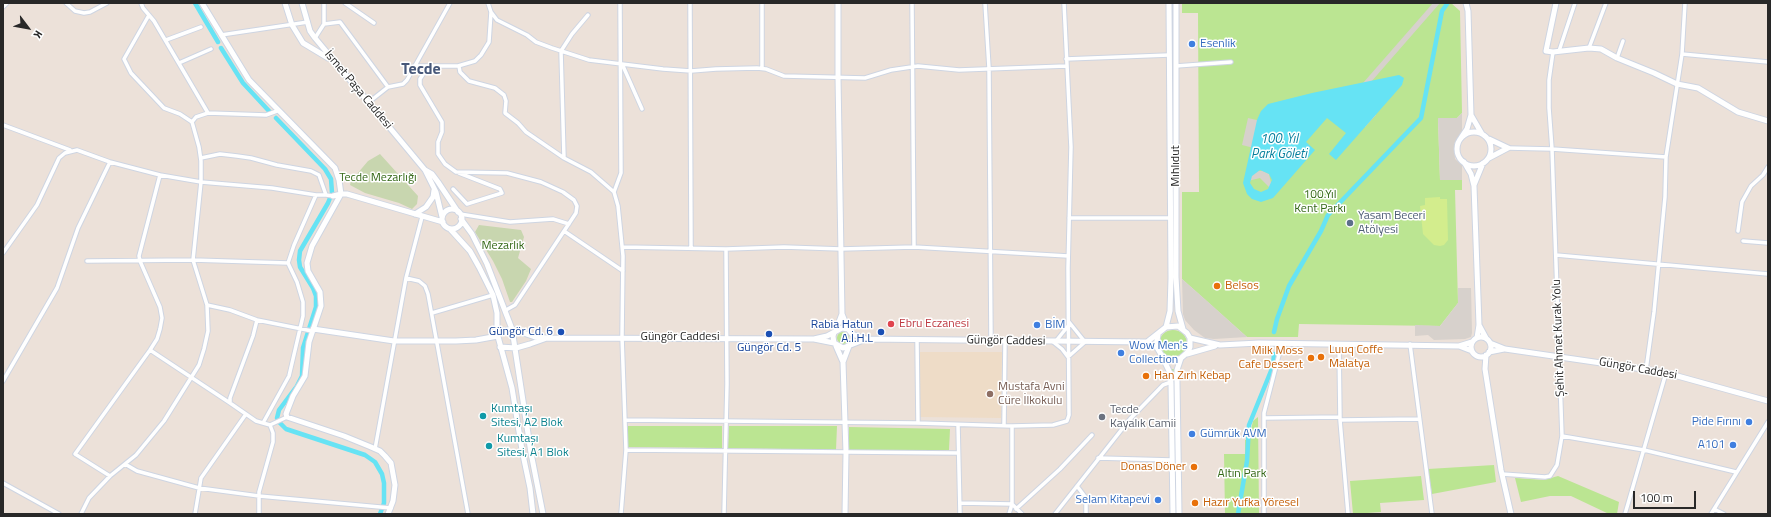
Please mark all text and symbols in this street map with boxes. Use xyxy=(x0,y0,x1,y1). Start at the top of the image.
north arrow xyxy=(8,8,48,48)
text: K xyxy=(30,27,47,41)
place label: Esenlik xyxy=(1200,37,1236,51)
marker: Esenlik xyxy=(1187,39,1197,49)
street label: İsmet Paşa Caddesi xyxy=(321,48,395,132)
district label: Tecde xyxy=(401,60,441,80)
water label: 100. Yıl Park Göleti xyxy=(1251,132,1307,163)
street label: Mıhlıdut xyxy=(1169,145,1183,187)
park label: Tecde Mezarlığı xyxy=(339,171,417,185)
park label: 100.Yıl Kent Parkı xyxy=(1294,188,1346,216)
place label: Yaşam Beceri Atölyesi xyxy=(1358,209,1425,237)
marker: Yaşam Beceri Atölyesi xyxy=(1345,218,1355,228)
park label: Mezarlık xyxy=(482,239,524,253)
place label: Belsos xyxy=(1225,279,1259,293)
street label: Şehit Ahmet Kurak Yolu xyxy=(1550,279,1568,397)
marker: Belsos xyxy=(1212,281,1222,291)
place label: Ebru Eczanesi xyxy=(899,317,969,331)
place label: Rabia Hatun A.İ.H.L xyxy=(811,318,873,346)
place label: BİM xyxy=(1045,318,1065,332)
marker: Ebru Eczanesi xyxy=(886,319,896,329)
marker: BİM xyxy=(1032,320,1042,330)
place label: Güngör Cd. 6 xyxy=(489,325,553,339)
marker: Güngör Cd. 6 xyxy=(556,327,566,337)
marker: Rabia Hatun A.İ.H.L xyxy=(876,327,886,337)
marker: Güngör Cd. 5 xyxy=(764,329,774,339)
street label: Güngör Caddesi xyxy=(640,330,720,344)
street label: Güngör Caddesi xyxy=(966,333,1046,349)
place label: Wow Men's Collection xyxy=(1129,339,1188,367)
place label: Güngör Cd. 5 xyxy=(737,341,801,355)
place label: Luuq Coffe Malatya xyxy=(1329,343,1383,371)
place label: Milk Moss Cafe Dessert xyxy=(1239,344,1303,372)
marker: Wow Men's Collection xyxy=(1116,348,1126,358)
marker: Luuq Coffe Malatya xyxy=(1316,352,1326,362)
marker: Milk Moss Cafe Dessert xyxy=(1306,353,1316,363)
street label: Güngör Caddesi xyxy=(1598,355,1678,383)
place label: Han Zırh Kebap xyxy=(1154,369,1231,383)
marker: Han Zırh Kebap xyxy=(1141,371,1151,381)
place label: Mustafa Avni Cüre İlkokulu xyxy=(998,380,1065,408)
marker: Mustafa Avni Cüre İlkokulu xyxy=(985,389,995,399)
place label: Kumtaşı Sitesi, A2 Blok xyxy=(491,402,563,430)
place label: Tecde Kayalık Camii xyxy=(1110,403,1176,431)
marker: Kumtaşı Sitesi, A2 Blok xyxy=(478,411,488,421)
marker: Tecde Kayalık Camii xyxy=(1097,412,1107,422)
place label: Pide Fırını xyxy=(1692,415,1741,429)
marker: Pide Fırını xyxy=(1744,417,1754,427)
place label: Gümrük AVM xyxy=(1200,427,1267,441)
marker: Gümrük AVM xyxy=(1187,429,1197,439)
place label: Kumtaşı Sitesi, A1 Blok xyxy=(497,432,569,460)
place label: A101 xyxy=(1698,438,1725,452)
marker: A101 xyxy=(1728,440,1738,450)
marker: Kumtaşı Sitesi, A1 Blok xyxy=(484,441,494,451)
place label: Donas Döner xyxy=(1121,460,1186,474)
marker: Donas Döner xyxy=(1189,462,1199,472)
park label: Altın Park xyxy=(1218,467,1266,481)
scale bar xyxy=(1635,483,1698,509)
text: 100 m xyxy=(1640,488,1673,507)
place label: Selam Kitapevi xyxy=(1076,493,1150,507)
marker: Selam Kitapevi xyxy=(1153,495,1163,505)
place label: Hazır Yufka Yöresel xyxy=(1203,496,1299,510)
marker: Hazır Yufka Yöresel xyxy=(1190,498,1200,508)

